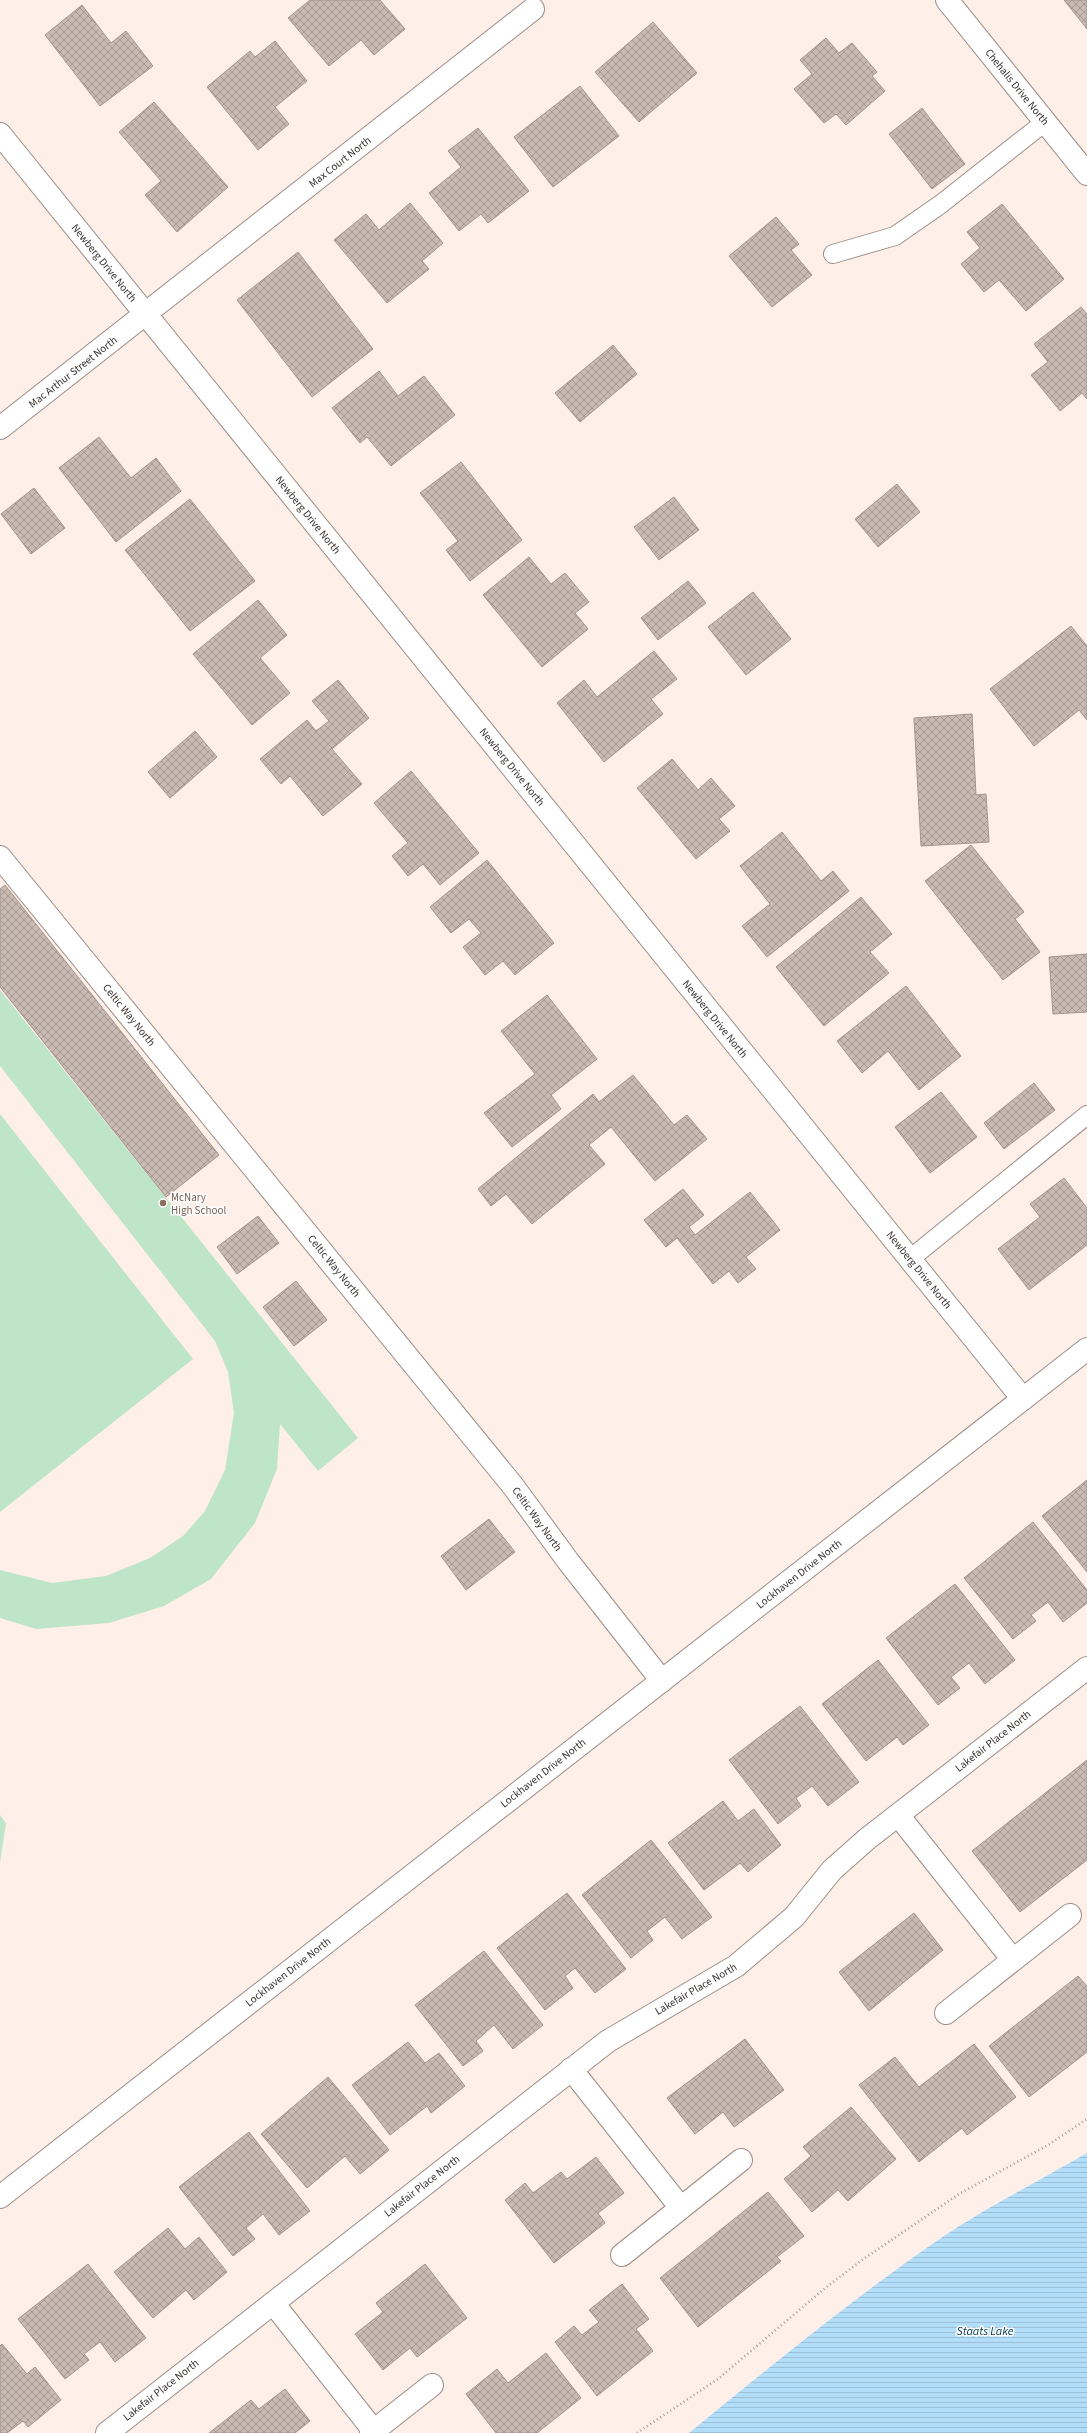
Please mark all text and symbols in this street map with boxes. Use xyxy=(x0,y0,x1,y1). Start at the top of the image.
street label: Chehalis Drive North xyxy=(982,46,1052,128)
street label: Max Court North xyxy=(306,133,374,191)
street label: Newberg Drive North xyxy=(68,221,140,305)
street label: Mac Arthur Street North xyxy=(26,333,120,411)
street label: Newberg Drive North xyxy=(272,473,344,557)
street label: Newberg Drive North xyxy=(476,725,548,809)
street label: Newberg Drive North xyxy=(679,977,751,1061)
street label: Celtic Way North xyxy=(99,981,159,1049)
place label: McNary High School xyxy=(171,1190,226,1218)
marker: McNary High School xyxy=(158,1198,168,1208)
street label: Newberg Drive North xyxy=(883,1228,955,1312)
street label: Celtic Way North xyxy=(304,1232,364,1300)
street label: Celtic Way North xyxy=(509,1484,565,1554)
street label: Lockhaven Drive North xyxy=(753,1536,845,1612)
street label: Lakefair Place North xyxy=(952,1707,1034,1775)
street label: Lockhaven Drive North xyxy=(497,1735,589,1811)
street label: Lockhaven Drive North xyxy=(242,1934,334,2010)
street label: Lakefair Place North xyxy=(652,1959,740,2019)
street label: Lakefair Place North xyxy=(381,2152,463,2220)
water label: Staats Lake xyxy=(957,2323,1014,2340)
street label: Lakefair Place North xyxy=(120,2356,202,2424)

